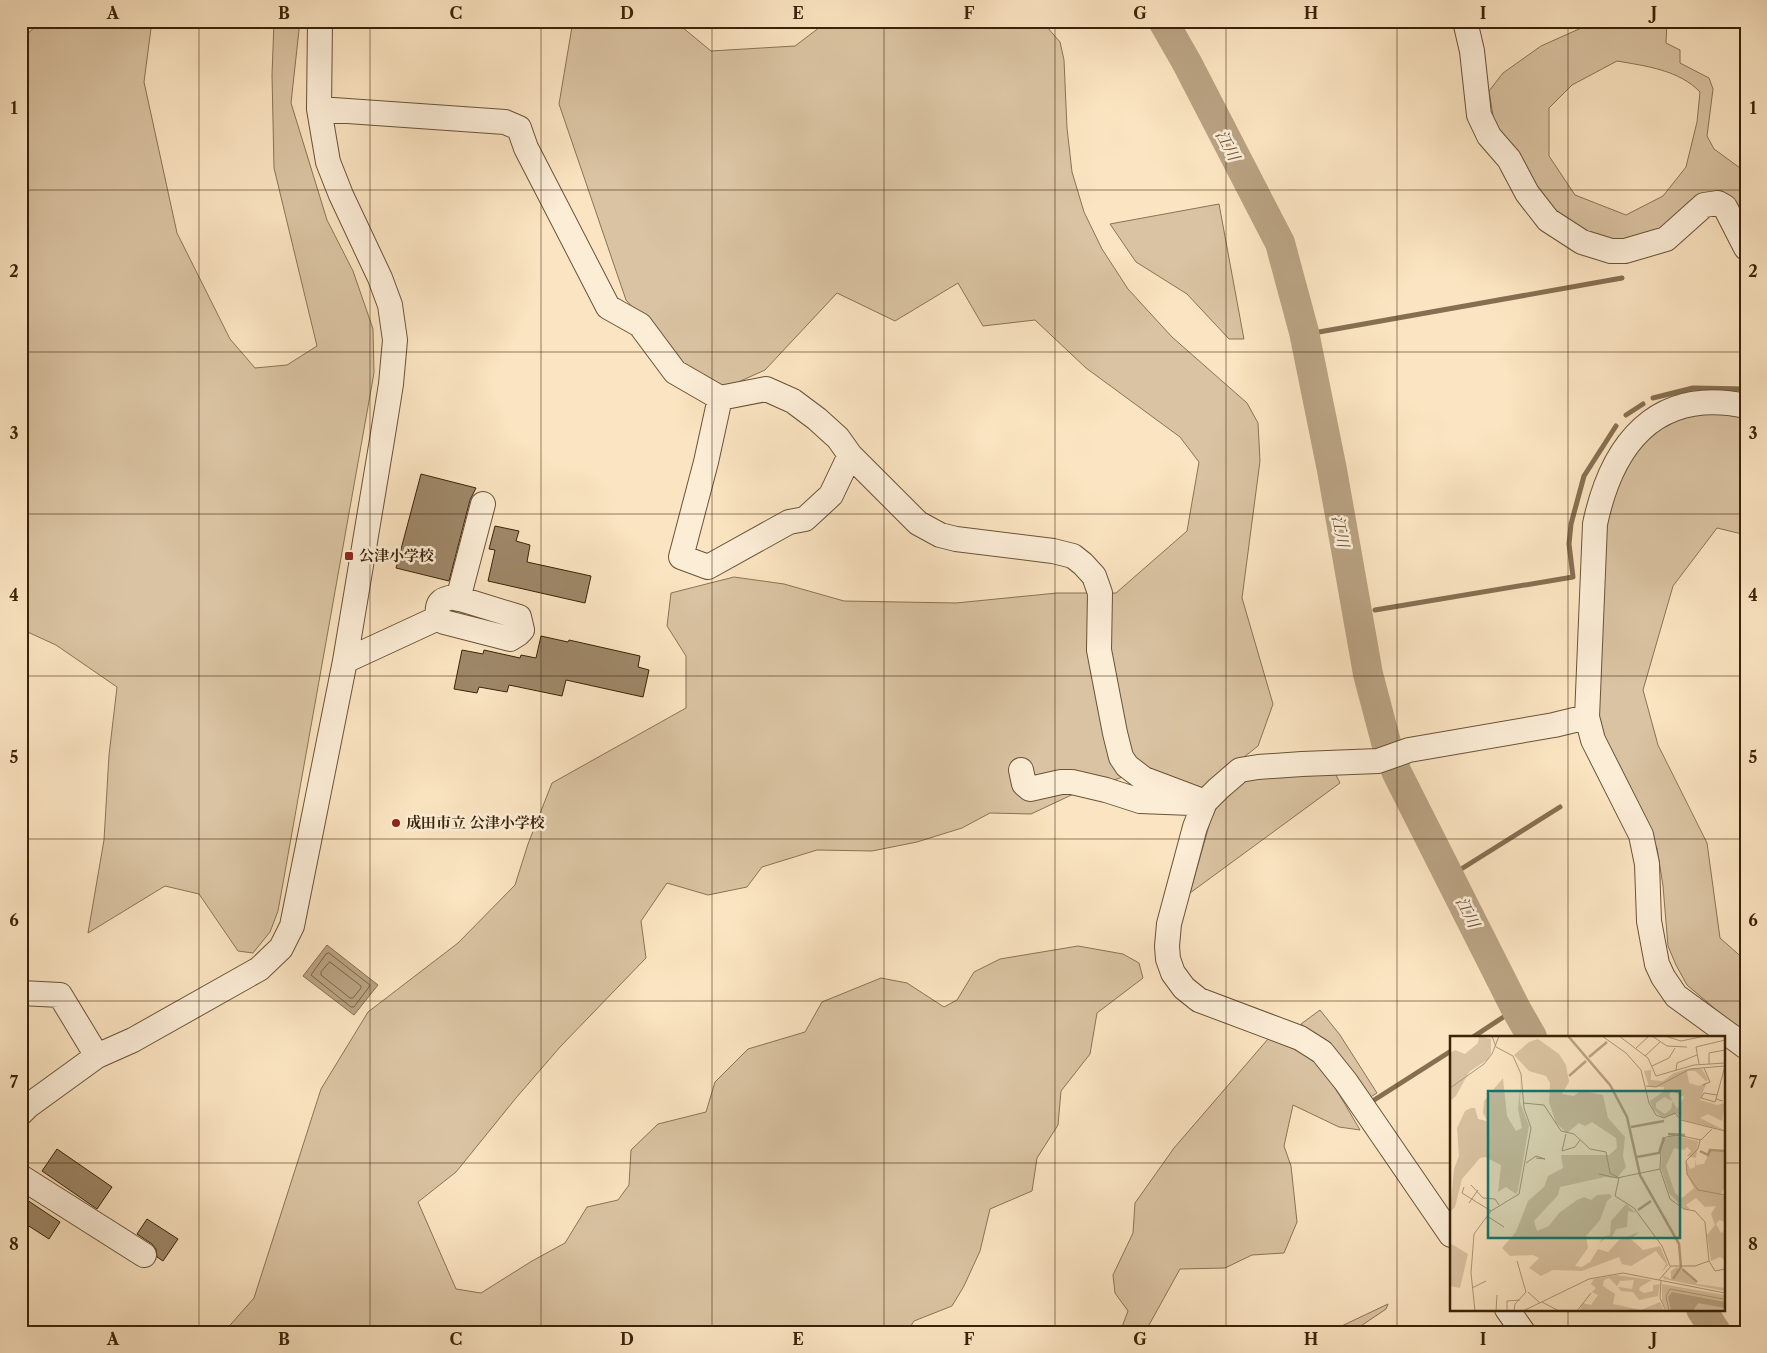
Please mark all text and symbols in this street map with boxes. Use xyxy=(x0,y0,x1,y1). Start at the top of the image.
text: A xyxy=(106,3,120,23)
text: B xyxy=(278,3,290,23)
text: C xyxy=(450,3,462,23)
text: D xyxy=(620,3,634,23)
text: E xyxy=(792,3,804,23)
text: F xyxy=(964,3,975,23)
text: G xyxy=(1133,3,1147,23)
text: H xyxy=(1304,3,1318,23)
text: I xyxy=(1480,3,1487,23)
text: J xyxy=(1648,3,1657,23)
text: 1 xyxy=(10,98,18,118)
text: 1 xyxy=(1749,98,1757,118)
water label: 江川 xyxy=(1212,126,1245,166)
text: 2 xyxy=(9,261,19,281)
text: 2 xyxy=(1748,261,1758,281)
text: 3 xyxy=(9,423,19,443)
text: 3 xyxy=(1748,423,1758,443)
water label: 江川 xyxy=(1328,513,1354,551)
place label: 公津小学校 xyxy=(359,546,434,565)
marker: 公津小学校 xyxy=(343,550,355,562)
text: 4 xyxy=(9,585,19,605)
text: 4 xyxy=(1748,585,1758,605)
text: 5 xyxy=(10,747,19,767)
text: 5 xyxy=(1749,747,1758,767)
place label: 成田市立 公津小学校 xyxy=(406,813,545,832)
marker: 成田市立 公津小学校 xyxy=(390,817,402,829)
water label: 江川 xyxy=(1452,893,1485,933)
text: 6 xyxy=(9,910,19,930)
text: 6 xyxy=(1748,910,1758,930)
inset map xyxy=(1450,1036,1724,1310)
text: 7 xyxy=(10,1072,19,1092)
text: 7 xyxy=(1749,1072,1758,1092)
text: 8 xyxy=(9,1234,19,1254)
text: 8 xyxy=(1748,1234,1758,1254)
text: A xyxy=(106,1329,120,1349)
text: B xyxy=(278,1329,290,1349)
text: C xyxy=(450,1329,462,1349)
text: D xyxy=(620,1329,634,1349)
text: E xyxy=(792,1329,804,1349)
text: F xyxy=(964,1329,975,1349)
text: G xyxy=(1133,1329,1147,1349)
text: H xyxy=(1304,1329,1318,1349)
text: I xyxy=(1480,1329,1487,1349)
text: J xyxy=(1648,1329,1657,1349)

